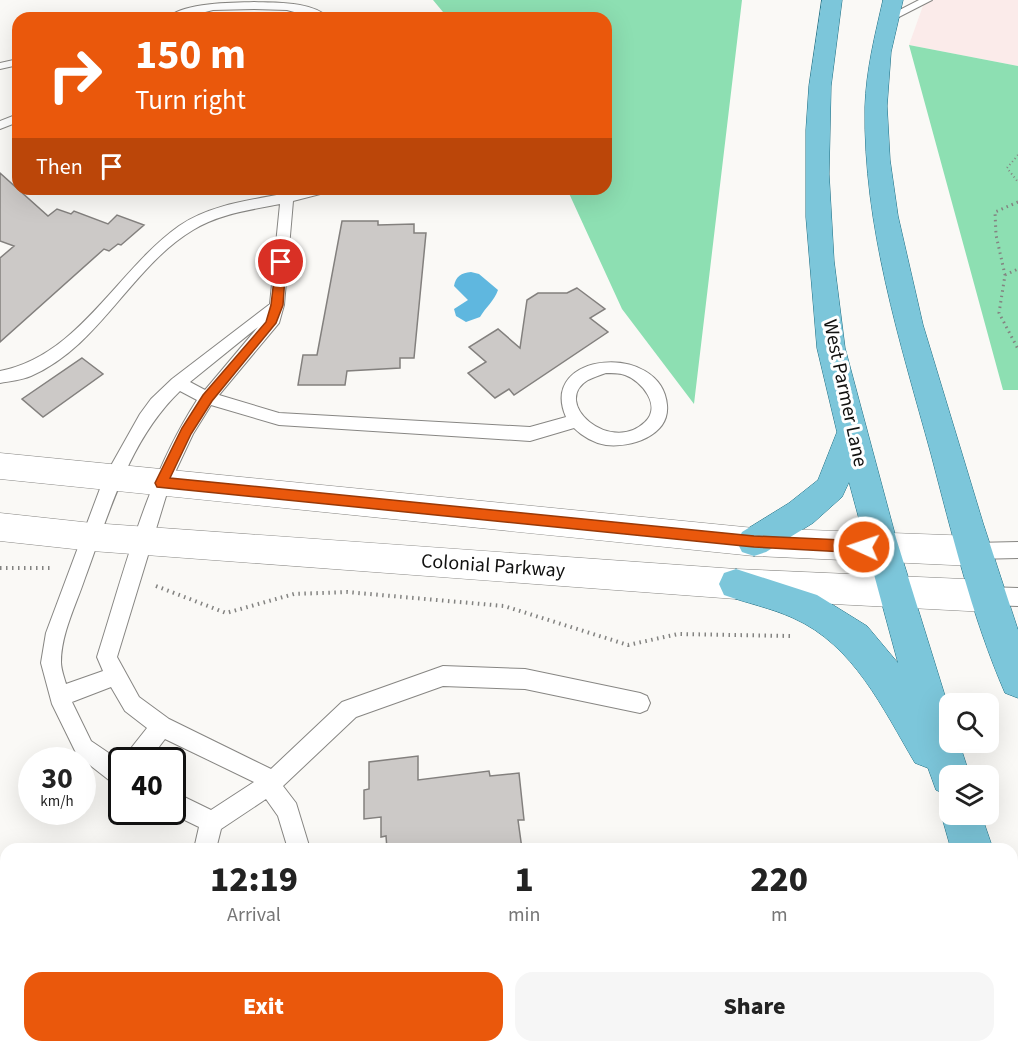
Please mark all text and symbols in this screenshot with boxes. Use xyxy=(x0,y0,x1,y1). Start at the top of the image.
text: 150 m xyxy=(135,25,246,85)
icon: right xyxy=(36,36,114,114)
text: Turn right xyxy=(135,81,246,120)
icon: arrive xyxy=(95,150,128,183)
text: Then xyxy=(36,151,83,183)
pin xyxy=(255,236,306,287)
icon: arrive xyxy=(264,245,297,278)
street label: West Parmer Lane xyxy=(816,317,874,469)
position arrow xyxy=(832,515,896,579)
street label: Colonial Parkway xyxy=(420,547,567,585)
map controls xyxy=(939,693,999,825)
button: search xyxy=(939,693,999,753)
speed limit sign: 40 xyxy=(108,747,186,825)
text: 30 xyxy=(41,757,73,800)
button: layers xyxy=(939,765,999,825)
text: km/h xyxy=(40,791,74,812)
text: 12:19 xyxy=(210,854,298,905)
text: 1 xyxy=(515,854,534,905)
text: 220 xyxy=(750,854,808,905)
text: Arrival xyxy=(227,901,281,929)
text: min xyxy=(508,901,540,929)
text: m xyxy=(771,901,787,929)
button: Exit xyxy=(24,972,503,1041)
button: Share xyxy=(515,972,994,1041)

